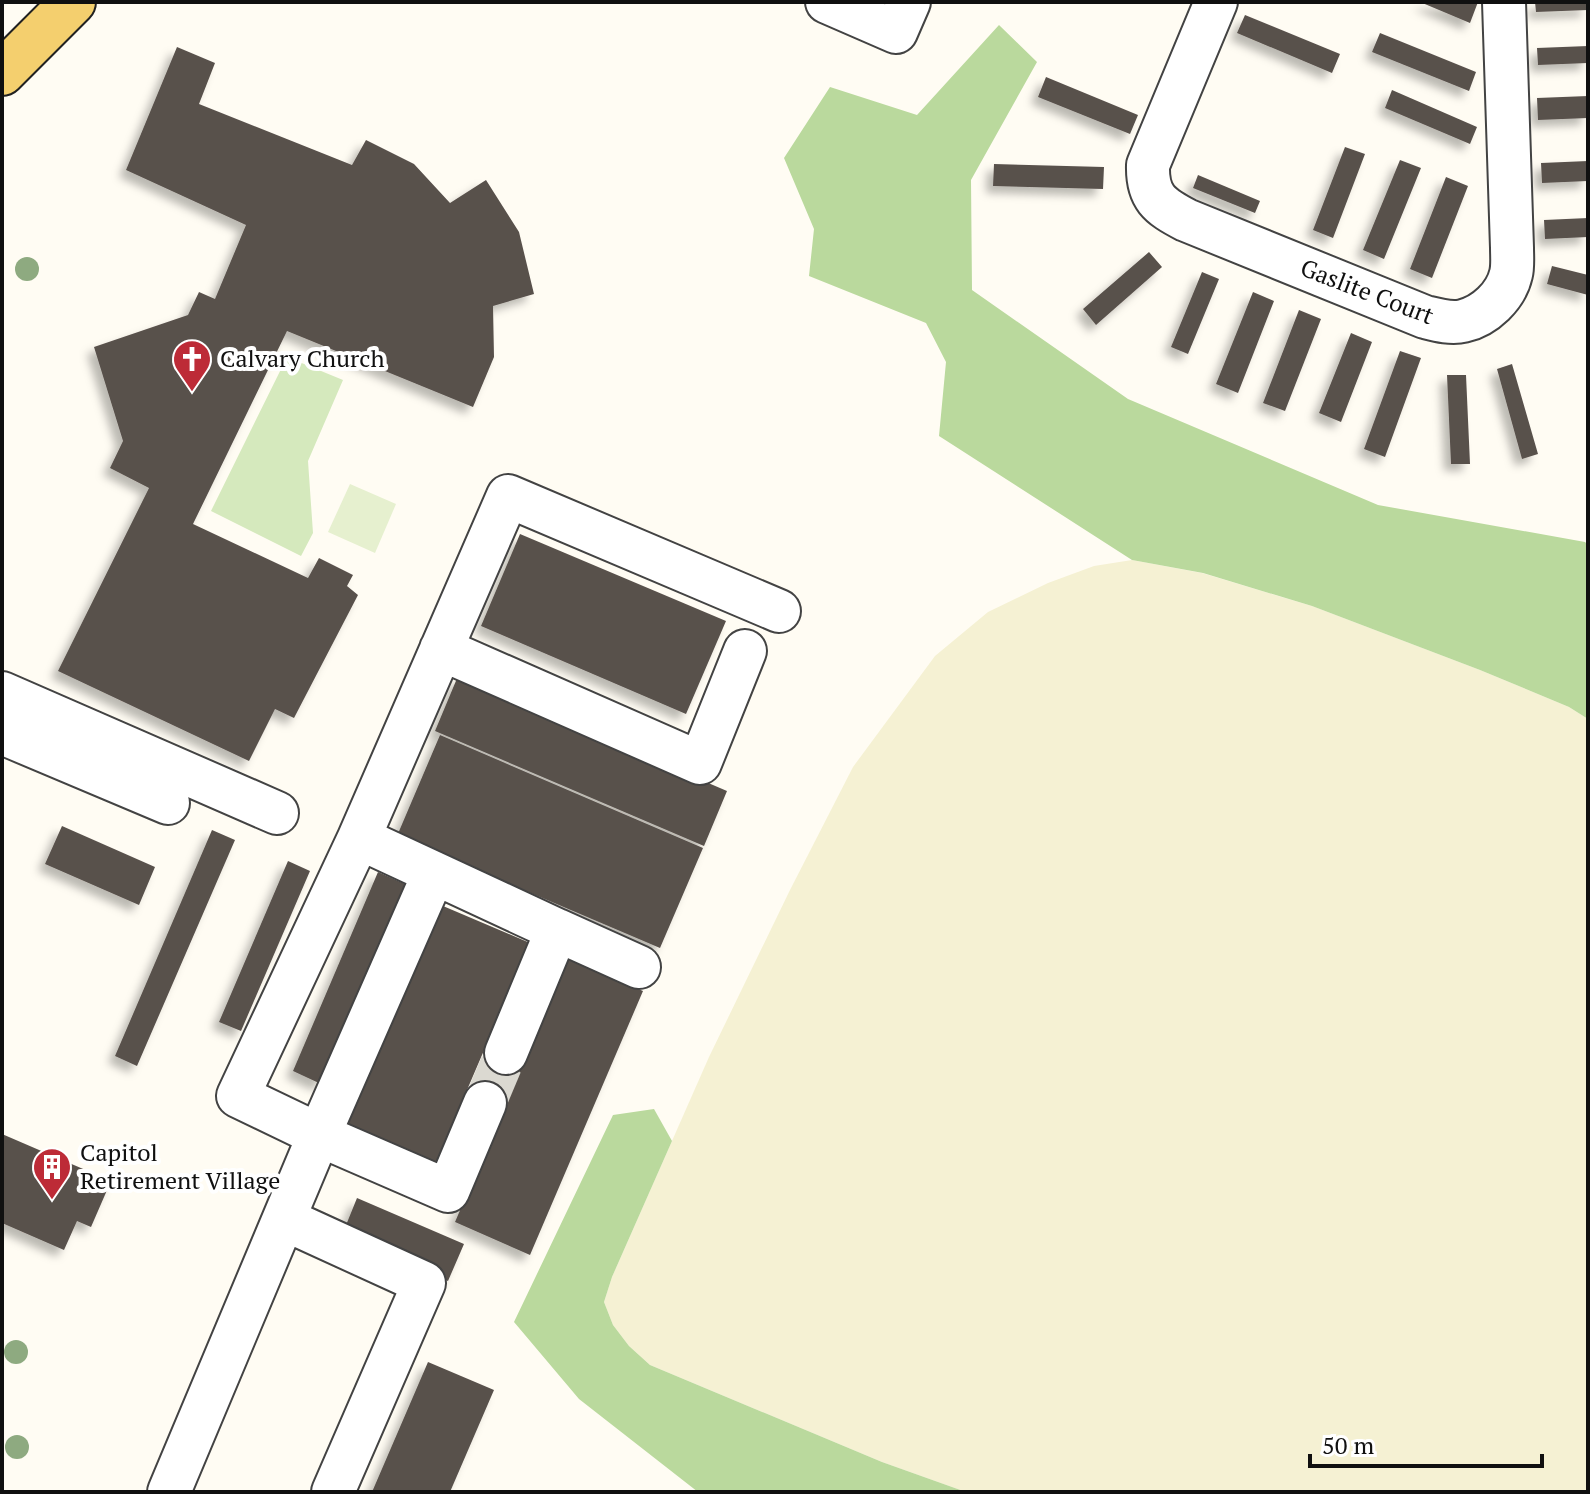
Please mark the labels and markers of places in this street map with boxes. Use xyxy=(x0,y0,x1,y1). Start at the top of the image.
church icon: Calvary Church xyxy=(171,338,213,393)
place label: Calvary Church xyxy=(220,342,384,374)
place label: Capitol Retirement Village xyxy=(80,1136,280,1196)
building icon: Capitol Retirement Village xyxy=(31,1146,73,1201)

